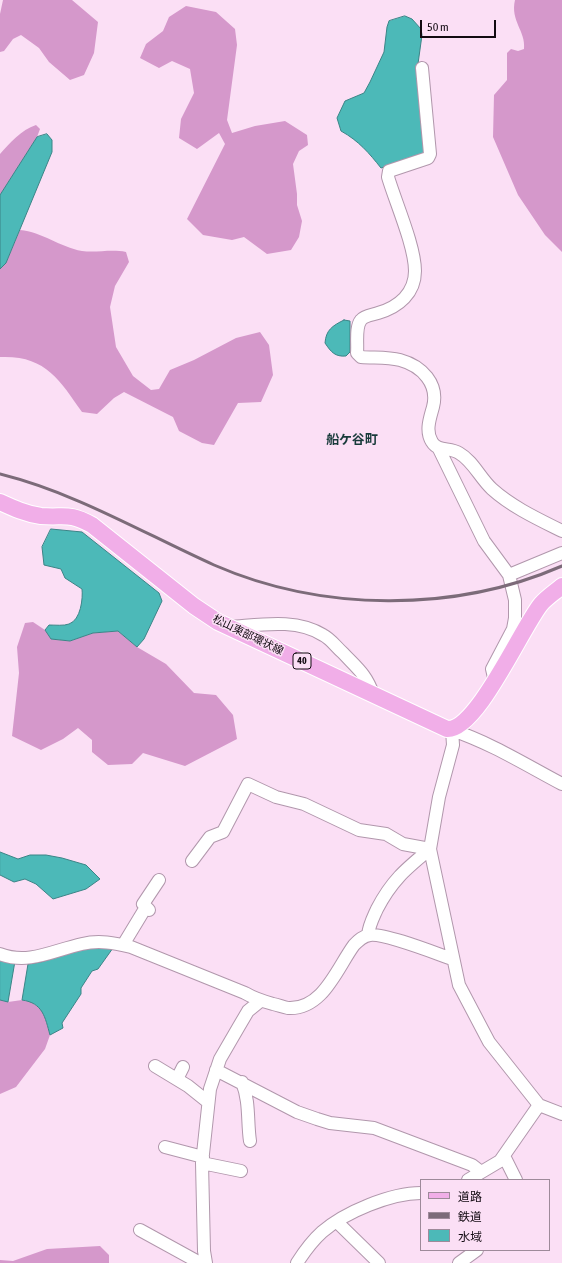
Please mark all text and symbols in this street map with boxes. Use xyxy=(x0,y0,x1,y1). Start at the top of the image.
scale bar xyxy=(422,12,498,38)
text: 50 m xyxy=(427,20,449,34)
district label: 船ケ谷町 xyxy=(326,432,378,448)
street label: 松山東部環状線 xyxy=(211,612,285,658)
road number: 40 xyxy=(293,653,311,669)
legend xyxy=(420,1179,550,1251)
text: 道路 xyxy=(458,1190,482,1204)
text: 鉄道 xyxy=(458,1210,482,1224)
text: 水域 xyxy=(458,1230,482,1244)

